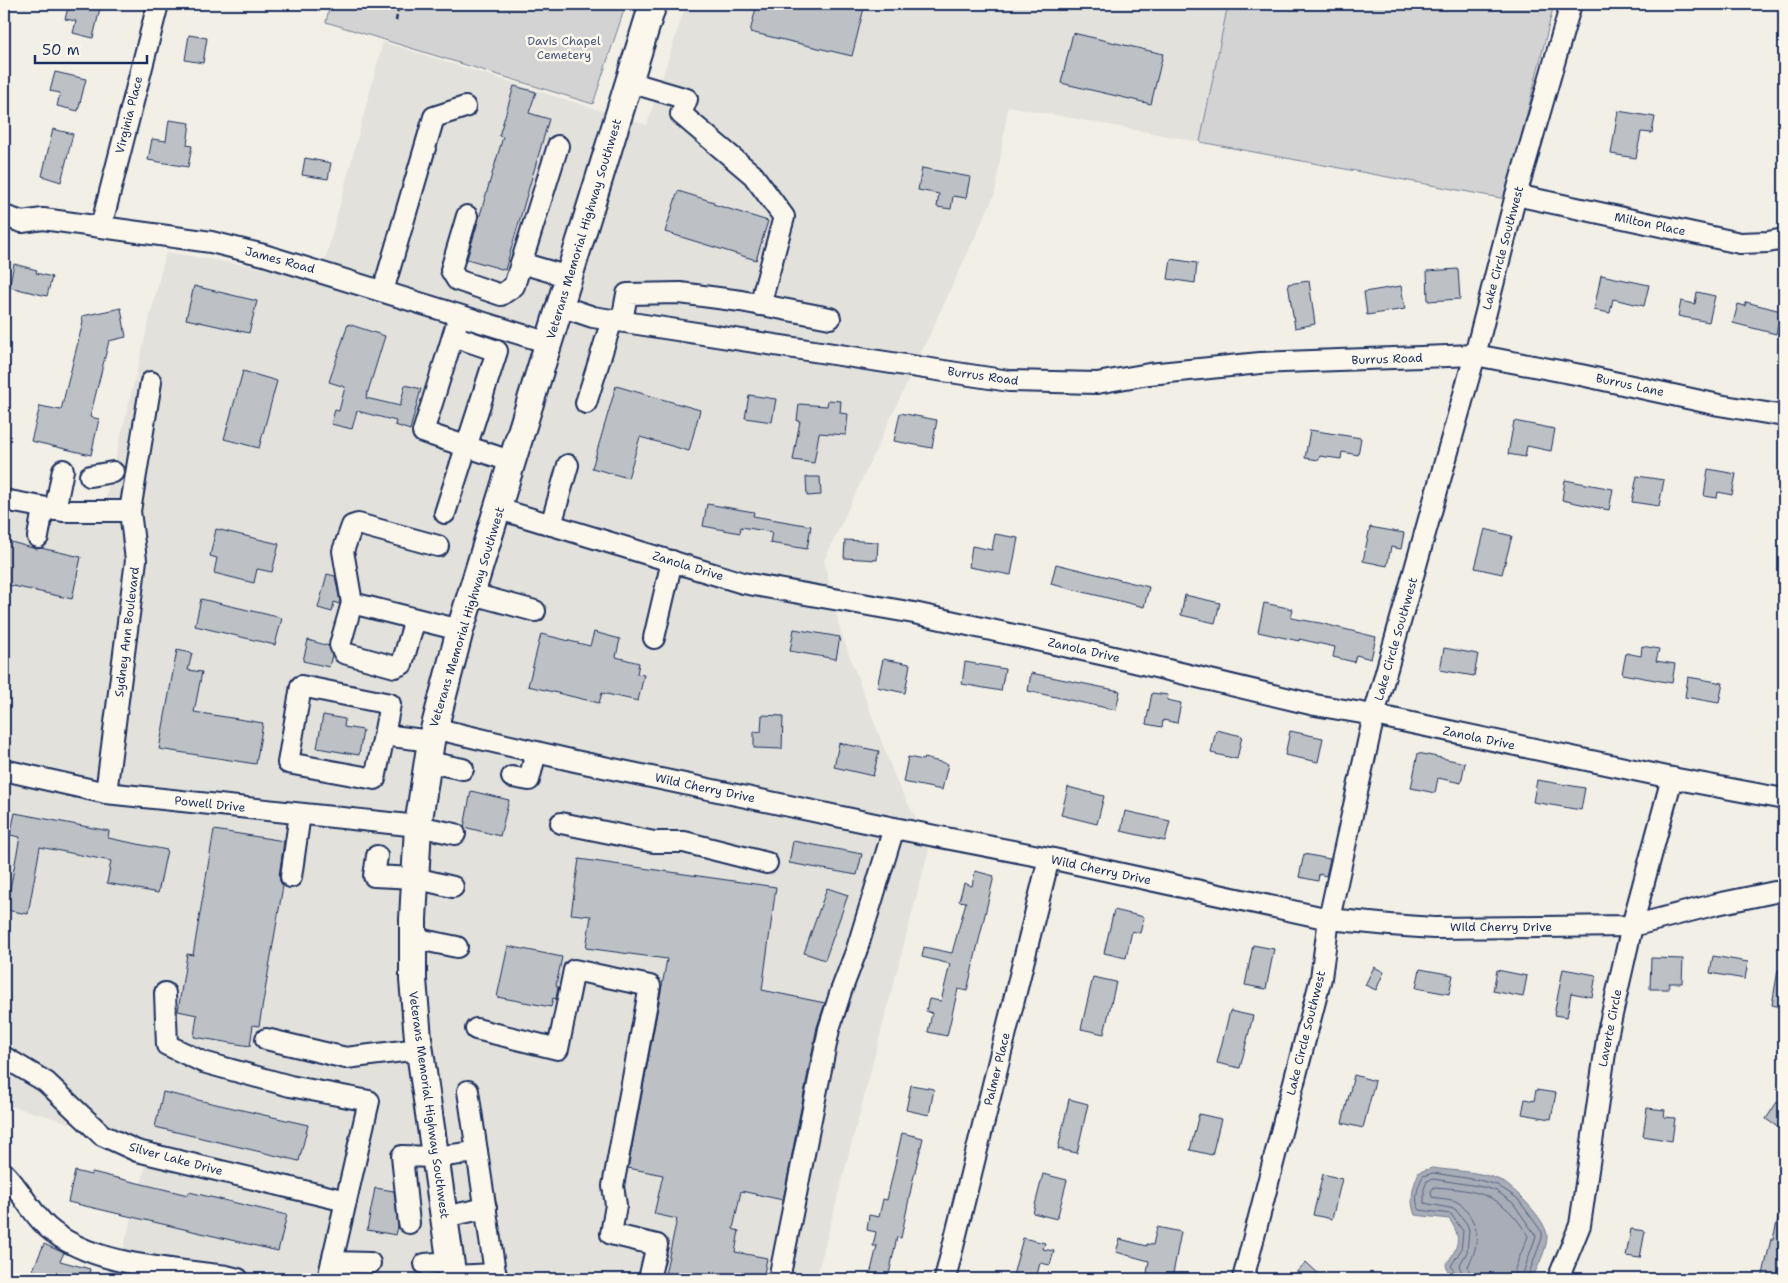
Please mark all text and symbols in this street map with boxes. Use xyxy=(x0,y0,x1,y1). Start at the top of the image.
scale bar xyxy=(35,32,148,64)
park label: Davis Chapel Cemetery xyxy=(527,33,601,63)
text: 50 m xyxy=(42,40,80,60)
street label: Virginia Place xyxy=(112,74,146,155)
street label: Veterans Memorial Highway Southwest xyxy=(543,117,625,341)
street label: Lake Circle Southwest xyxy=(1479,184,1527,312)
street label: Milton Place xyxy=(1613,209,1687,239)
street label: James Road xyxy=(243,243,317,277)
street label: Burrus Road xyxy=(1351,350,1423,368)
street label: Burrus Road xyxy=(946,363,1020,389)
street label: Burrus Lane xyxy=(1594,370,1666,400)
street label: Veterans Memorial Highway Southwest xyxy=(426,505,508,729)
street label: Zanola Drive xyxy=(650,548,726,584)
street label: Sydney Ann Boulevard xyxy=(111,566,143,698)
street label: Lake Circle Southwest xyxy=(1371,575,1421,703)
street label: Zanola Drive xyxy=(1046,634,1122,666)
street label: Zanola Drive xyxy=(1441,723,1517,754)
street label: Wild Cherry Drive xyxy=(653,770,757,806)
street label: Powell Drive xyxy=(174,792,247,816)
street label: Wild Cherry Drive xyxy=(1049,852,1153,888)
street label: Wild Cherry Drive xyxy=(1450,919,1552,935)
street label: Lake Circle Southwest xyxy=(1283,969,1329,1097)
street label: Laverte Circle xyxy=(1595,988,1625,1068)
street label: Veterans Memorial Highway Southwest xyxy=(405,990,453,1220)
street label: Palmer Place xyxy=(980,1031,1014,1107)
street label: Silver Lake Drive xyxy=(127,1139,225,1179)

